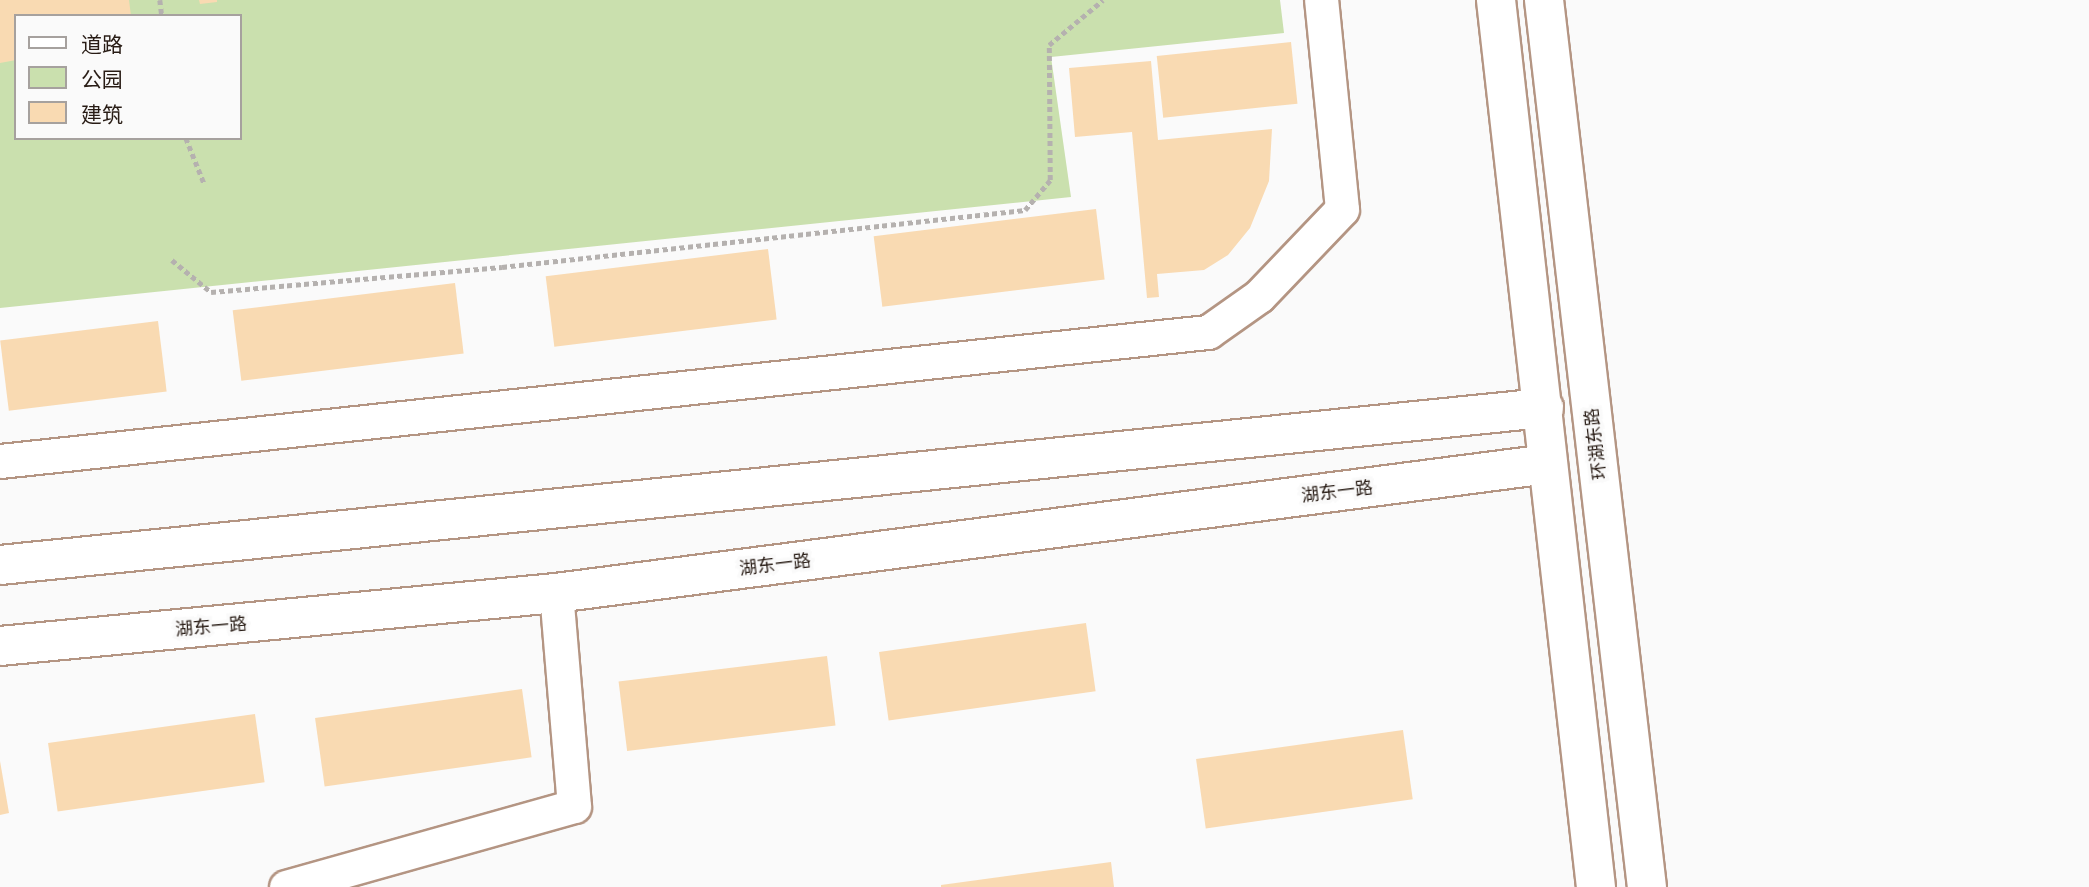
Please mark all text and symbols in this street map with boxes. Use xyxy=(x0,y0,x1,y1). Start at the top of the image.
legend xyxy=(14,14,242,140)
text: 道路 xyxy=(81,30,123,58)
text: 公园 xyxy=(81,65,123,93)
text: 建筑 xyxy=(81,100,123,128)
street label: 环湖东路 xyxy=(1580,407,1610,481)
street label: 湖东一路 xyxy=(1300,476,1374,506)
street label: 湖东一路 xyxy=(738,549,812,579)
street label: 湖东一路 xyxy=(174,612,248,640)

